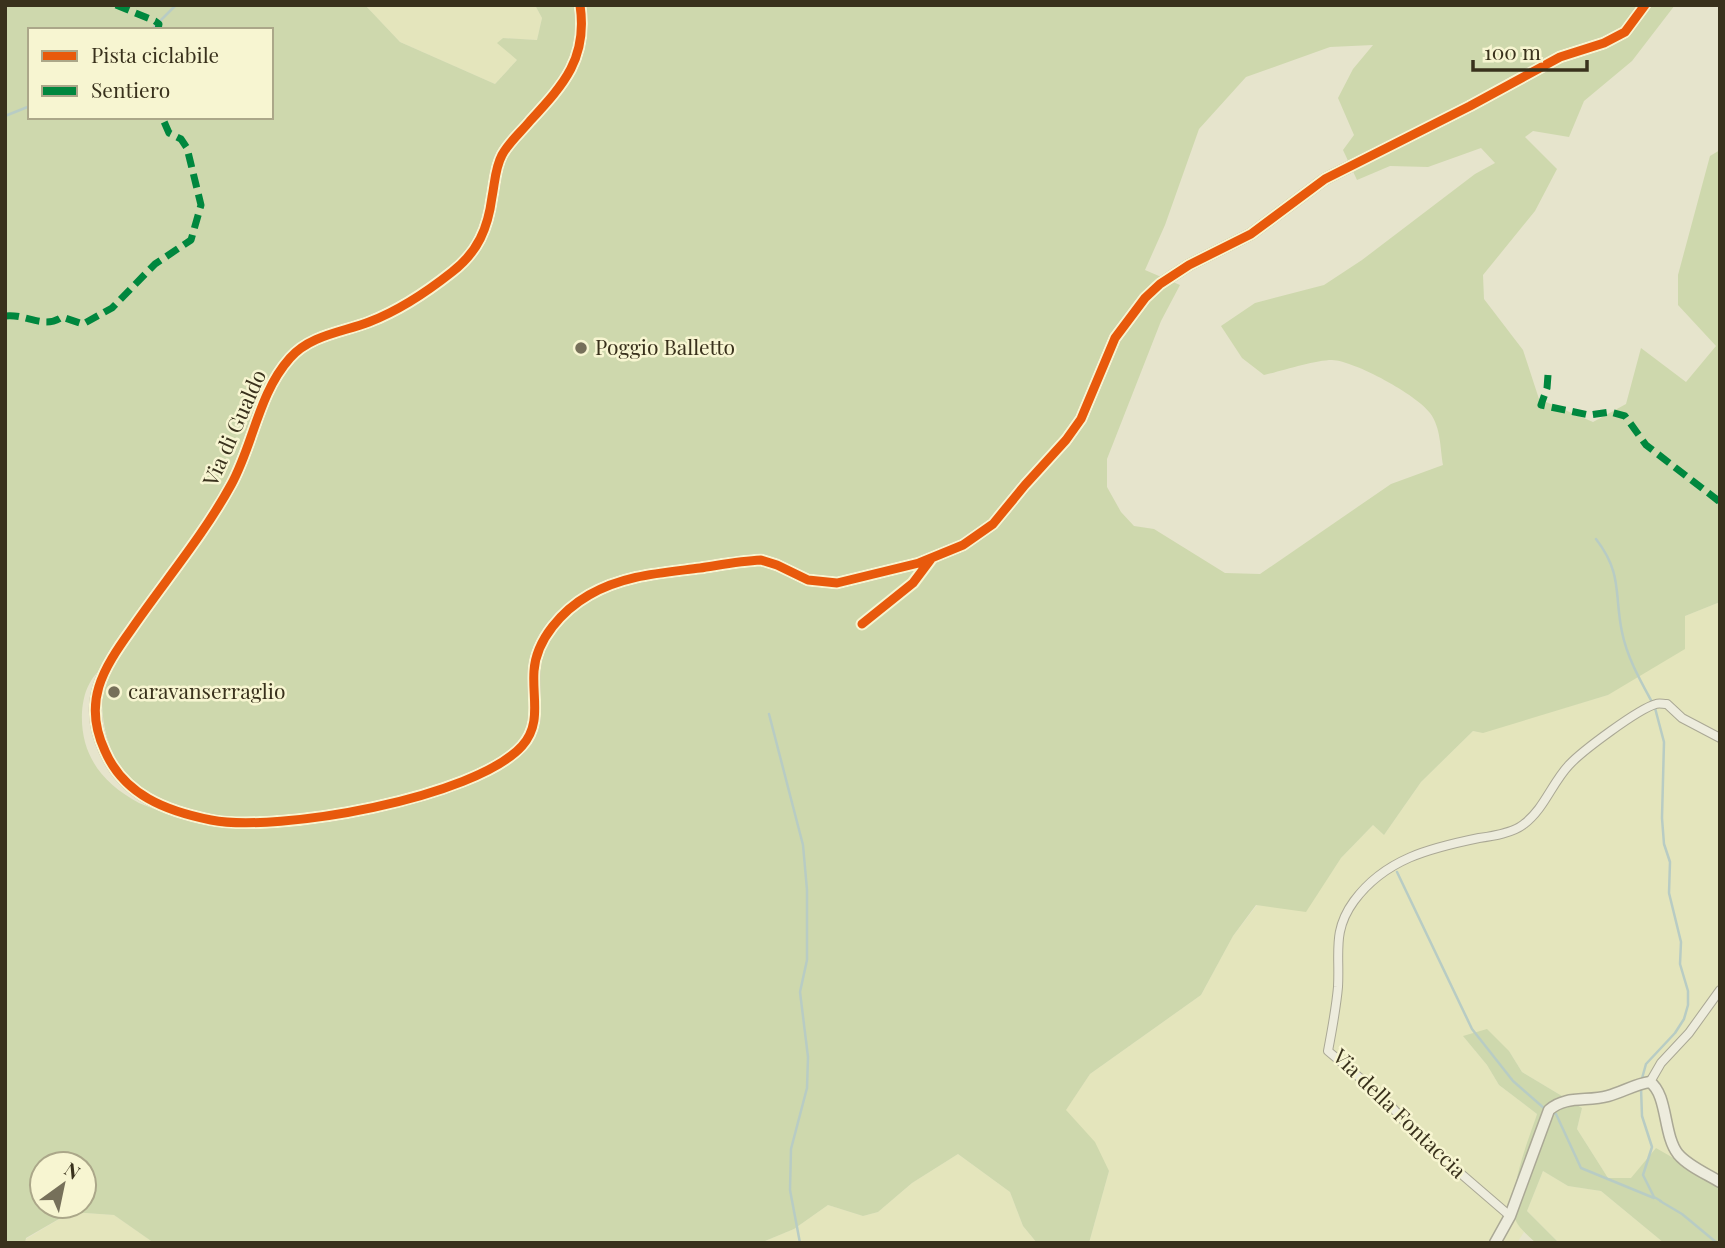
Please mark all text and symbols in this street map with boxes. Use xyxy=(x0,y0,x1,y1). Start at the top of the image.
legend xyxy=(28,28,273,119)
scale bar xyxy=(1473,28,1587,72)
text: 100 m xyxy=(1484,37,1541,65)
text: Pista ciclabile xyxy=(91,40,219,68)
text: Sentiero xyxy=(91,75,170,103)
place label: Poggio Balletto xyxy=(595,332,735,360)
marker: Poggio Balletto xyxy=(573,340,589,356)
street label: Via di Gualdo xyxy=(195,365,271,491)
place label: caravanserraglio xyxy=(128,676,285,704)
marker: caravanserraglio xyxy=(106,684,122,700)
street label: Via della Fontaccia xyxy=(1327,1041,1473,1184)
north arrow xyxy=(28,1150,98,1220)
text: N xyxy=(60,1155,86,1185)

